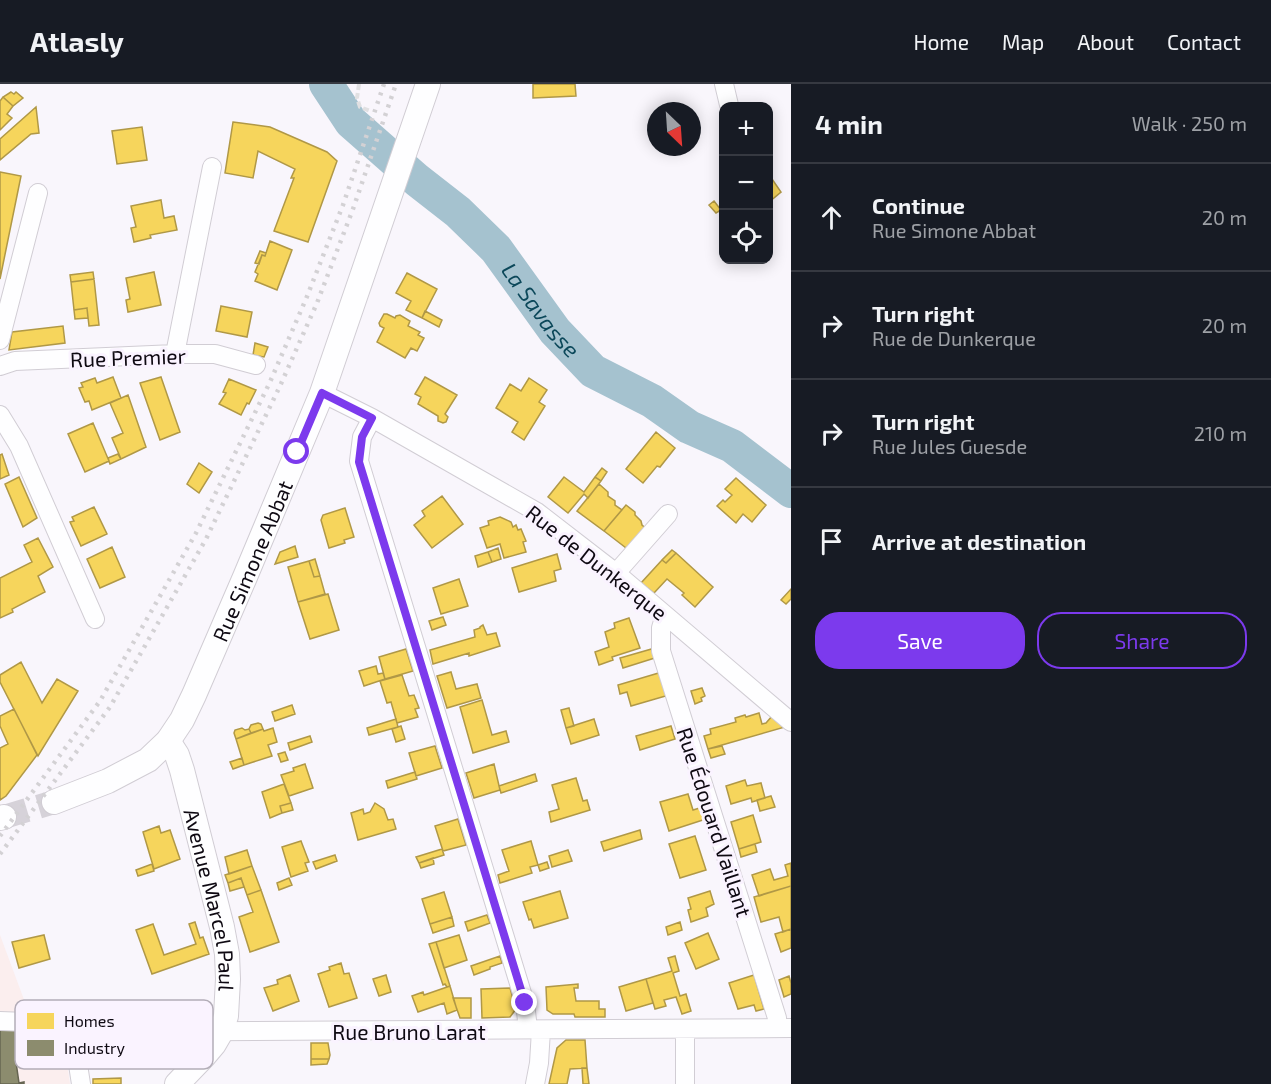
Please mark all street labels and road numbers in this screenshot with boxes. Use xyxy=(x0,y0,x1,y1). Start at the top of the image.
street label: Rue Premier xyxy=(70,342,187,372)
street label: Rue Simone Abbat xyxy=(206,476,297,645)
street label: Rue de Dunkerque xyxy=(522,499,672,625)
street label: Rue Édouard Vaillant xyxy=(673,724,757,920)
street label: Avenue Marcel Paul xyxy=(180,806,241,993)
street label: Rue Bruno Larat xyxy=(332,1019,486,1044)

